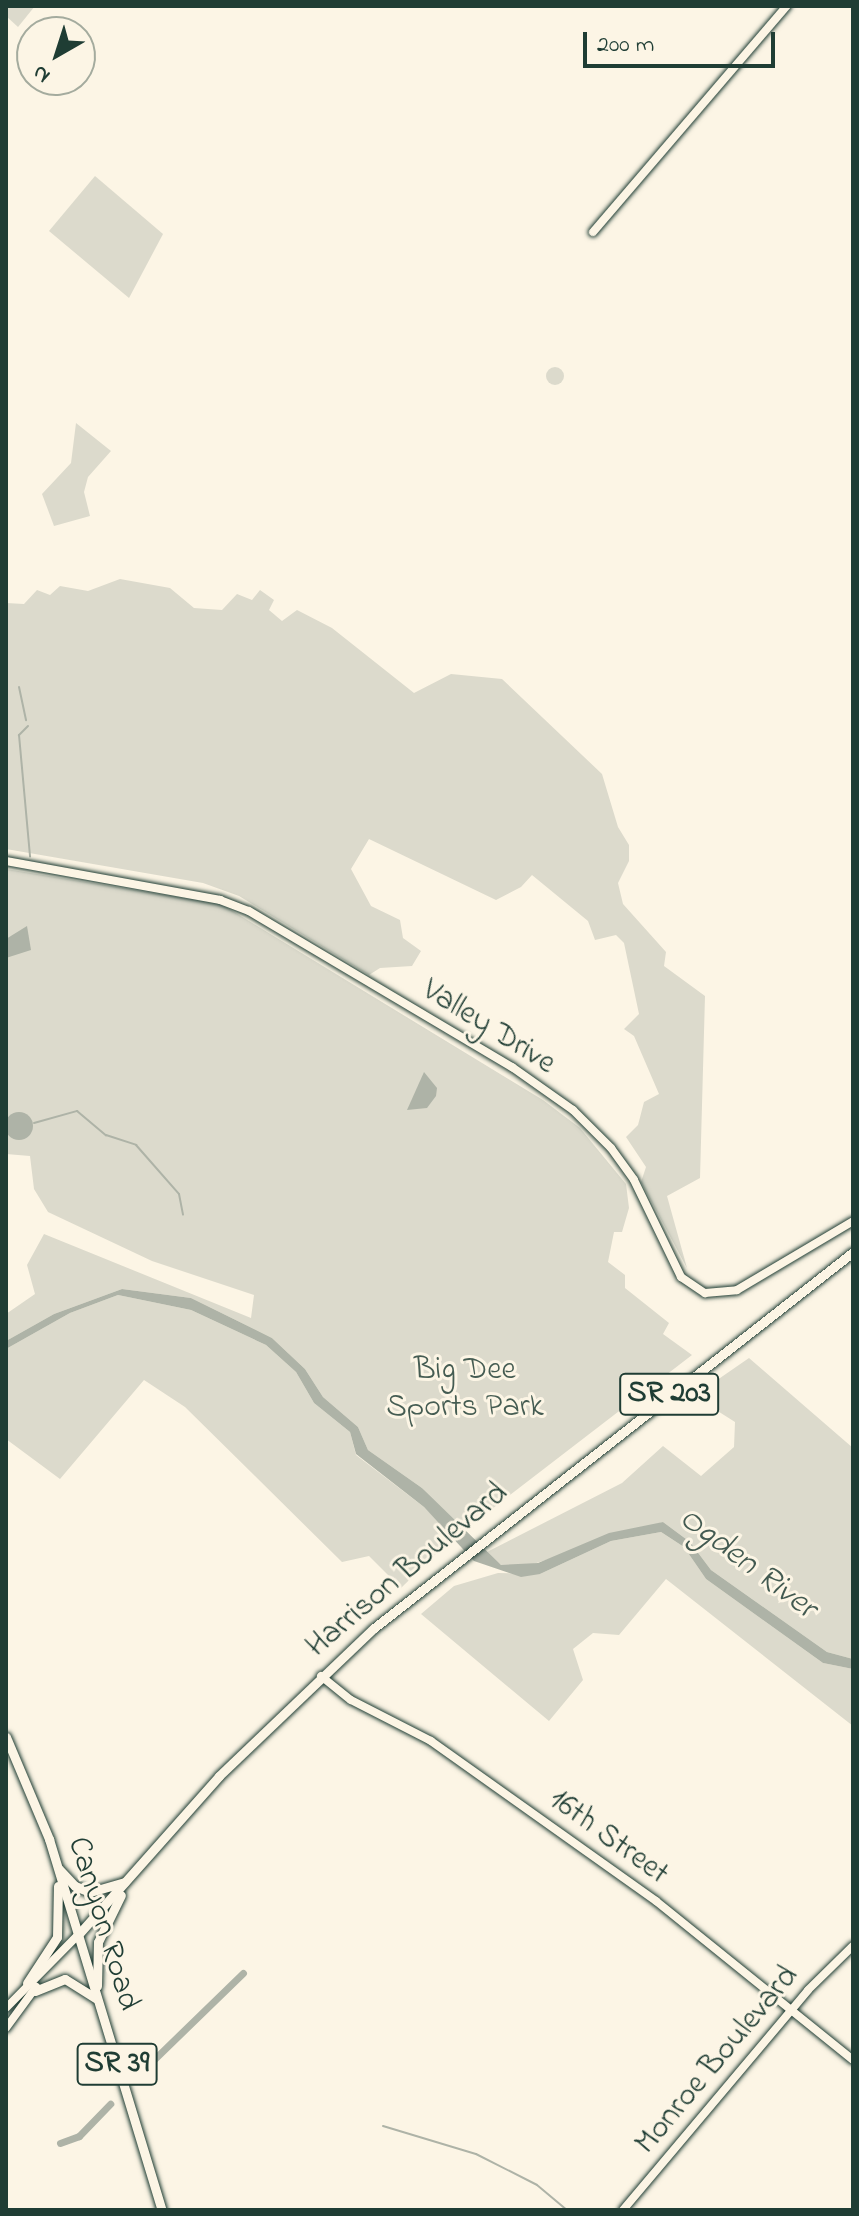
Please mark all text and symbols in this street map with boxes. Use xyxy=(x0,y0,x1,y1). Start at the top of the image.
north arrow xyxy=(16,16,96,96)
scale bar xyxy=(587,16,779,66)
text: 200 m xyxy=(597,28,654,63)
text: N xyxy=(26,56,58,90)
street label: Valley Drive xyxy=(414,972,562,1084)
park label: Big Dee Sports Park xyxy=(386,1353,544,1428)
road number: SR 203 xyxy=(619,1368,719,1420)
street label: Harrison Boulevard xyxy=(299,1475,517,1667)
water label: Ogden River xyxy=(670,1499,824,1629)
street label: 16th Street xyxy=(541,1782,675,1894)
street label: Canyon Road xyxy=(57,1833,147,2015)
street label: Monroe Boulevard xyxy=(628,1959,808,2163)
road number: SR 39 xyxy=(75,2038,159,2090)

